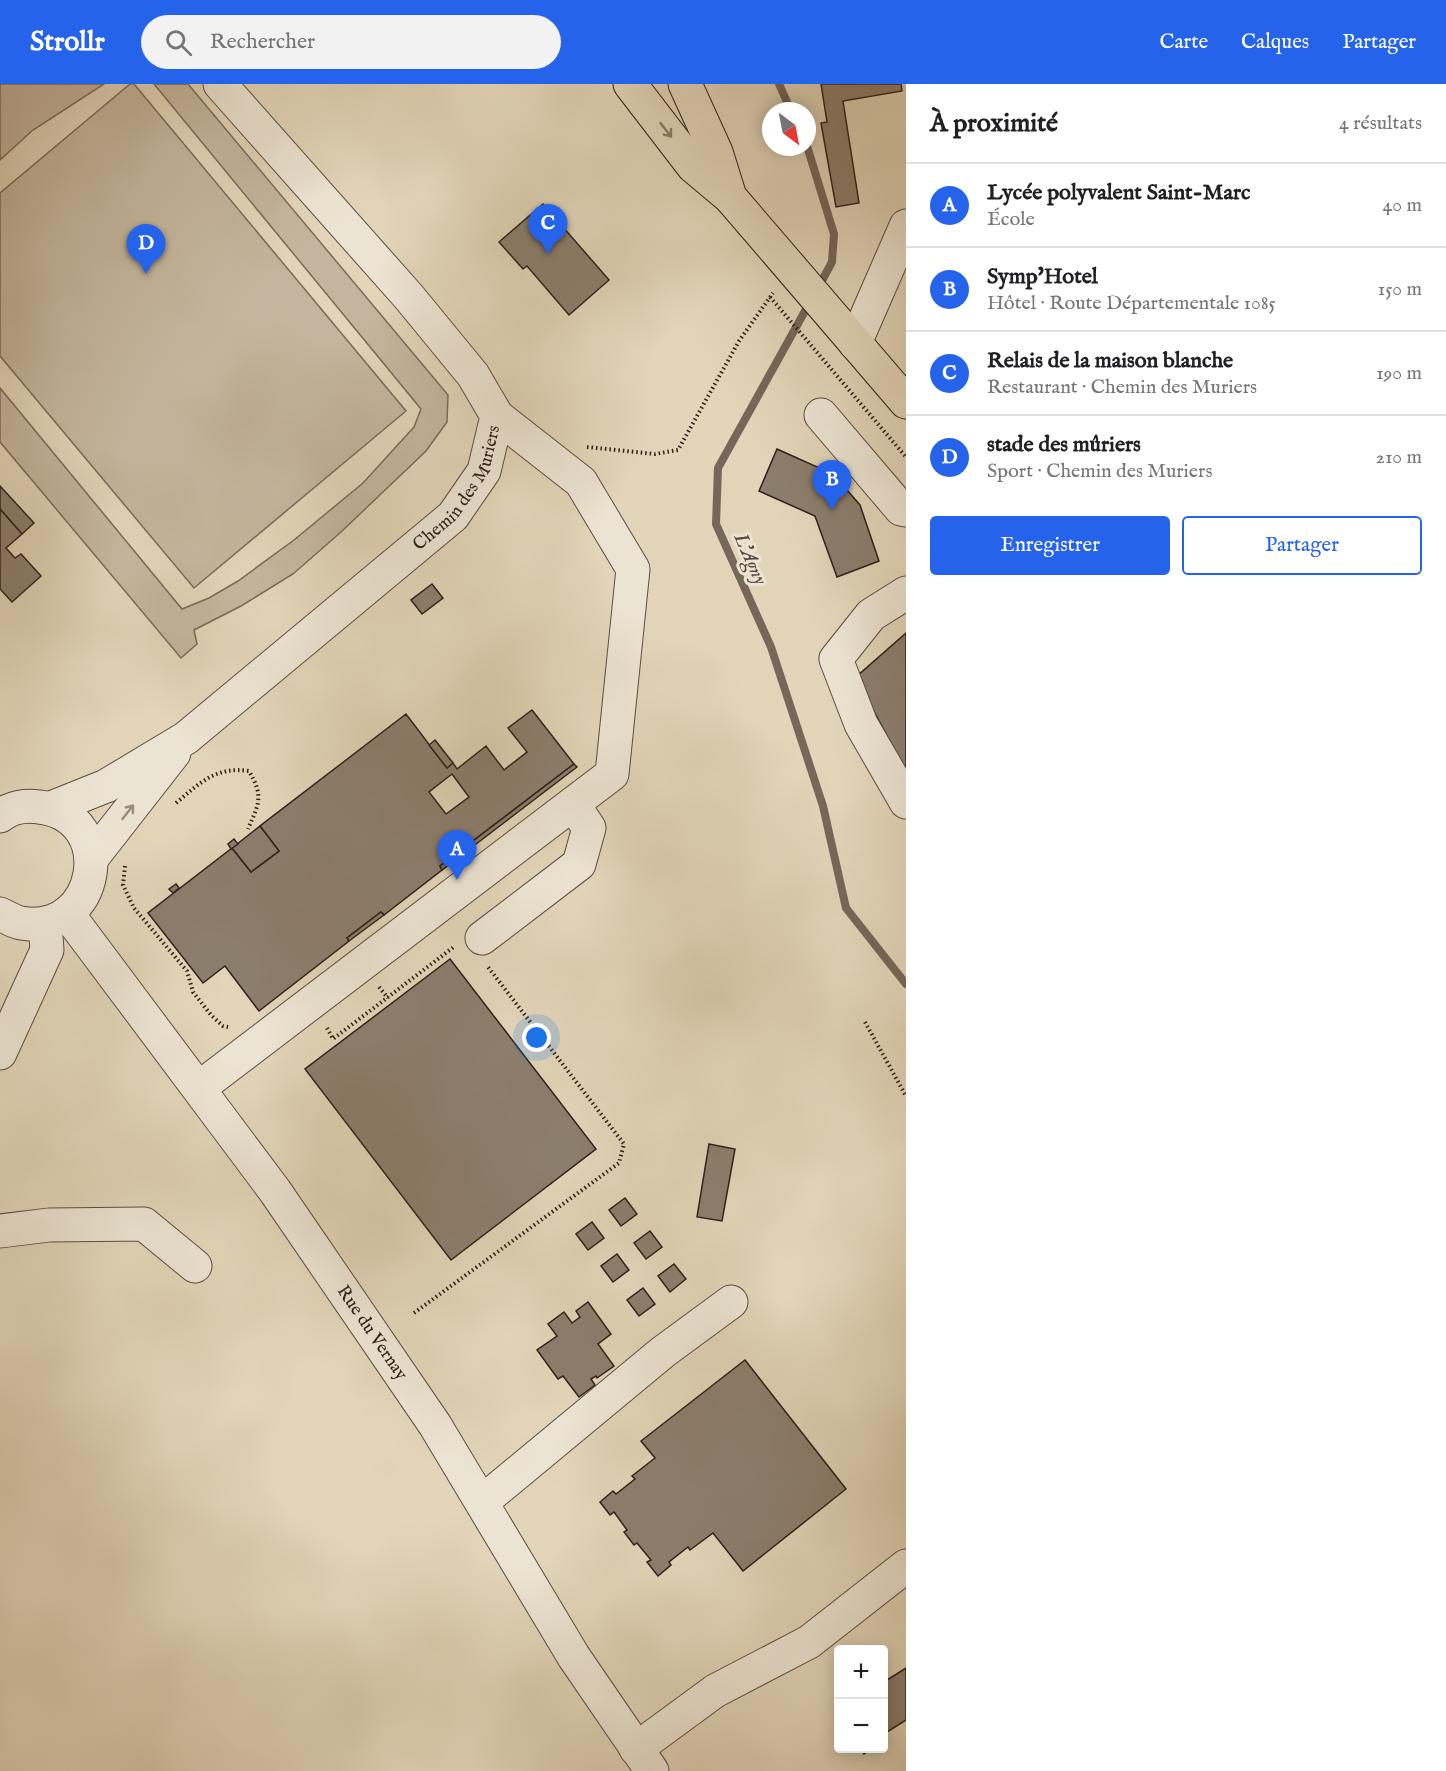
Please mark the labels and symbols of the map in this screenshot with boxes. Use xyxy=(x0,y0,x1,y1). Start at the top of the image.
north arrow xyxy=(762,102,816,156)
one-way arrow xyxy=(660,122,672,138)
pin: C xyxy=(528,204,568,254)
pin: D xyxy=(126,224,166,274)
street label: Chemin des Muriers xyxy=(408,423,506,556)
pin: B xyxy=(812,460,852,510)
water label: L'Agny xyxy=(726,528,773,590)
one-way arrow xyxy=(122,804,134,820)
pin: A xyxy=(438,830,476,880)
your location xyxy=(522,1023,551,1052)
street label: Rue du Vernay xyxy=(331,1281,413,1385)

